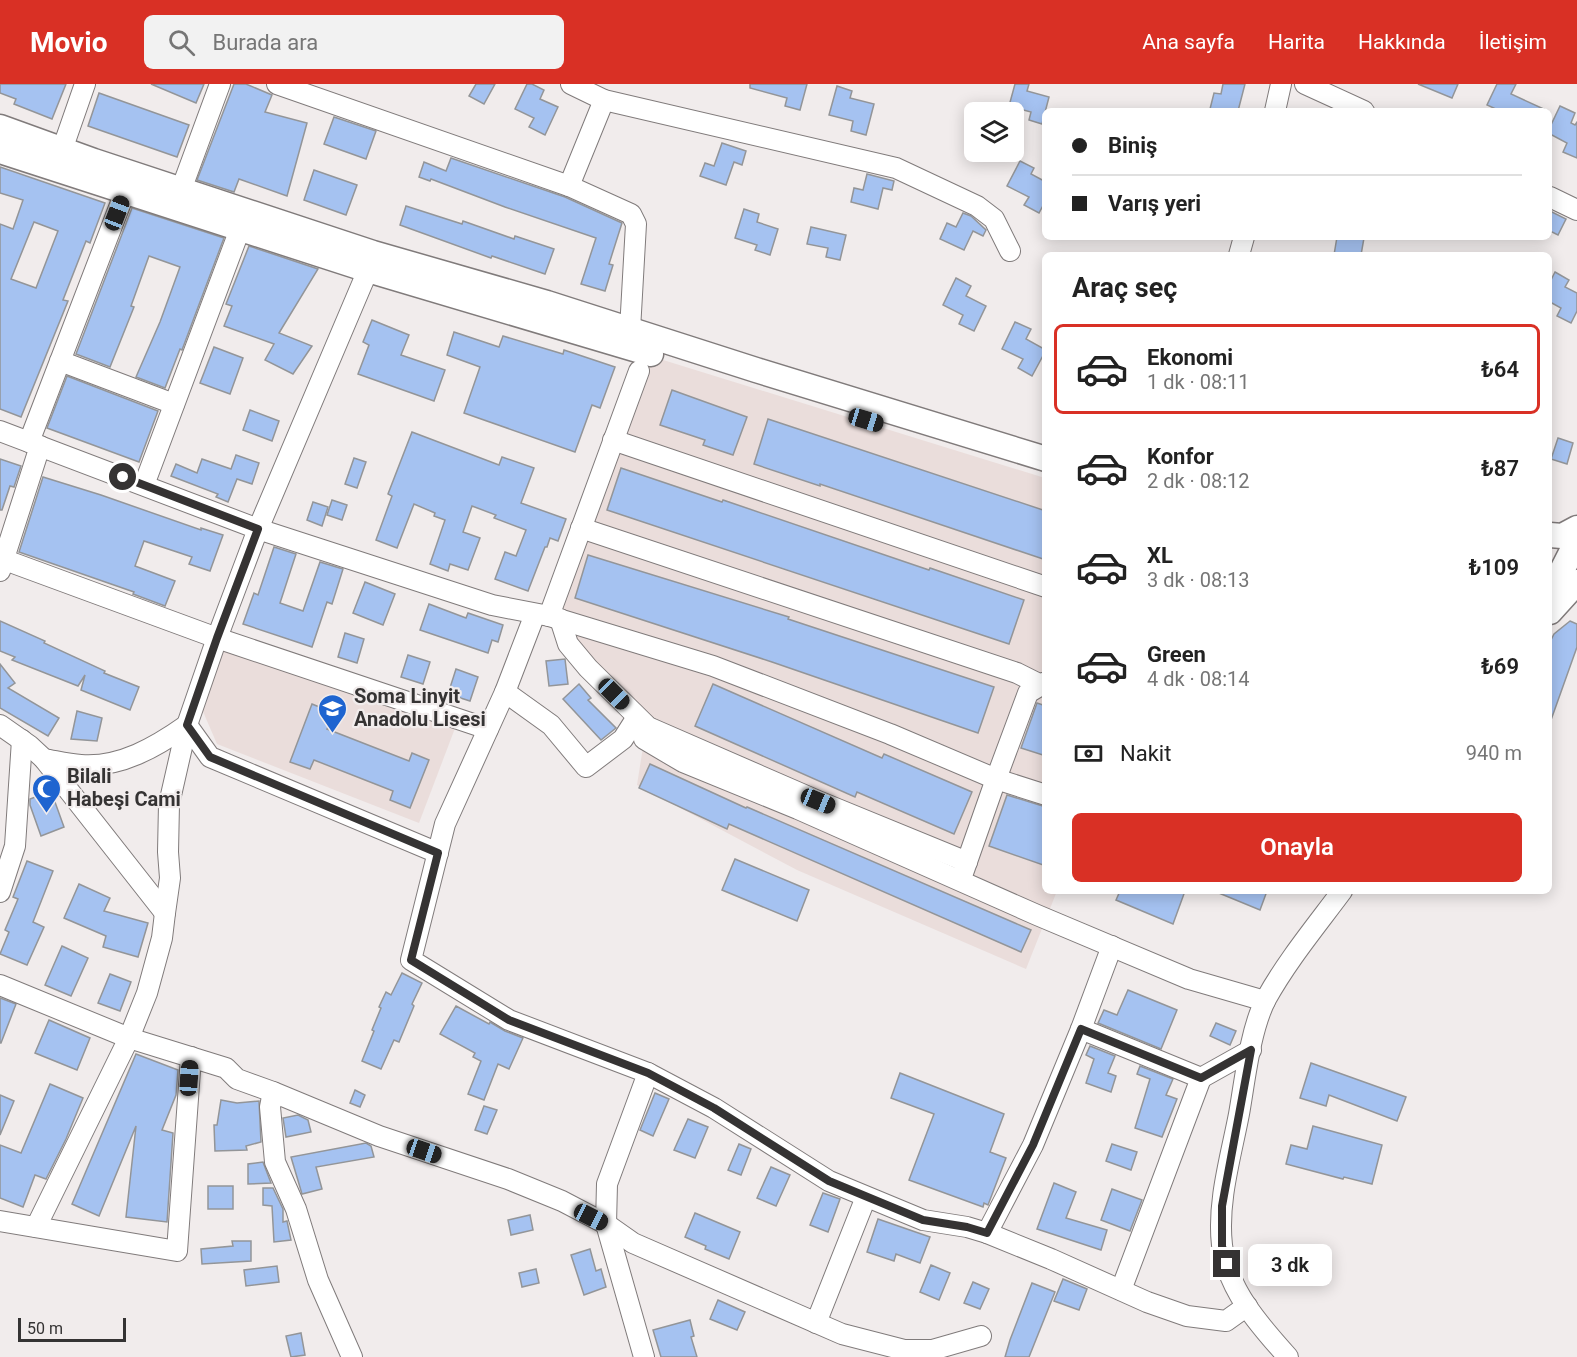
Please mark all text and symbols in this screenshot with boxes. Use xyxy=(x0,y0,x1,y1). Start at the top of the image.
search box xyxy=(144,15,564,69)
text: Movio xyxy=(30,26,108,59)
icon: search xyxy=(165,26,198,59)
text: Burada ara xyxy=(213,30,318,55)
text: Ana sayfa xyxy=(1142,30,1235,54)
text: Harita xyxy=(1268,30,1325,54)
text: Hakkında xyxy=(1358,30,1446,54)
text: İletişim xyxy=(1479,30,1547,54)
map controls xyxy=(964,102,1024,162)
button: layers xyxy=(964,102,1024,162)
text: Biniş xyxy=(1108,133,1157,158)
text: Varış yeri xyxy=(1108,191,1201,216)
car xyxy=(102,193,132,233)
text: Araç seç xyxy=(1072,272,1177,304)
icon: car xyxy=(1075,342,1129,396)
text: Ekonomi xyxy=(1147,345,1233,370)
text: ₺64 xyxy=(1481,357,1519,382)
text: 1 dk · 08:11 xyxy=(1147,370,1250,394)
car xyxy=(846,406,886,434)
icon: car xyxy=(1075,441,1129,495)
text: Konfor xyxy=(1147,444,1214,469)
text: ₺87 xyxy=(1481,456,1519,481)
route start xyxy=(109,463,136,490)
text: 2 dk · 08:12 xyxy=(1147,469,1250,493)
icon: car xyxy=(1075,540,1129,594)
text: XL xyxy=(1147,543,1173,568)
text: ₺109 xyxy=(1468,555,1519,580)
text: 3 dk · 08:13 xyxy=(1147,568,1250,592)
icon: car xyxy=(1075,639,1129,693)
text: Green xyxy=(1147,642,1206,667)
text: ₺69 xyxy=(1481,654,1519,679)
text: 4 dk · 08:14 xyxy=(1147,667,1250,691)
car xyxy=(595,675,633,713)
place label: Soma Linyit Anadolu Lisesi xyxy=(354,684,486,731)
school or university icon: Soma Linyit Anadolu Lisesi xyxy=(317,692,349,734)
icon: cash xyxy=(1072,737,1105,770)
text: Nakit xyxy=(1120,741,1171,766)
text: 940 m xyxy=(1466,741,1522,765)
place label: Bilali Habeşi Cami xyxy=(67,764,181,811)
mosque icon: Bilali Habeşi Cami xyxy=(30,772,62,814)
car xyxy=(798,786,838,816)
button: Onayla xyxy=(1072,813,1522,882)
car xyxy=(179,1059,199,1097)
car xyxy=(404,1137,444,1165)
car xyxy=(571,1201,611,1233)
callout: 3 dk xyxy=(1248,1243,1332,1285)
route end xyxy=(1213,1250,1240,1277)
text: 3 dk xyxy=(1271,1253,1309,1277)
scale bar xyxy=(18,1315,126,1342)
text: 50 m xyxy=(27,1319,63,1338)

